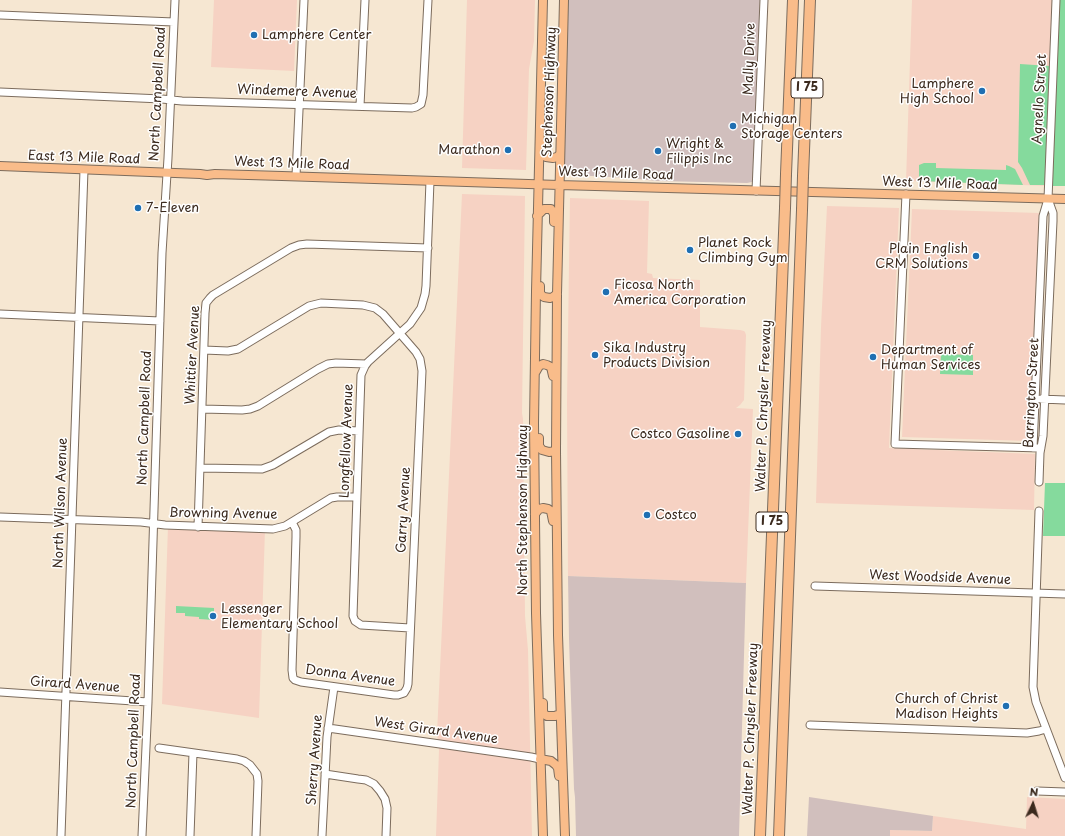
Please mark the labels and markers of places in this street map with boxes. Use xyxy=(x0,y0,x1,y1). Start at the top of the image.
place label: Lamphere Center xyxy=(262,27,372,43)
marker: Lamphere Center xyxy=(249,30,259,40)
place label: Lamphere High School xyxy=(900,76,974,107)
marker: Lamphere High School xyxy=(977,86,987,96)
place label: Michigan Storage Centers xyxy=(741,111,843,142)
marker: Michigan Storage Centers xyxy=(728,121,738,131)
place label: Wright & Filippis Inc xyxy=(666,136,732,167)
place label: Marathon xyxy=(438,142,500,158)
marker: Marathon xyxy=(503,145,513,155)
marker: Wright & Filippis Inc xyxy=(653,146,663,156)
place label: 7-Eleven xyxy=(146,200,199,216)
marker: 7-Eleven xyxy=(133,203,143,213)
place label: Planet Rock Climbing Gym xyxy=(698,235,788,266)
place label: Plain English CRM Solutions xyxy=(875,241,968,272)
marker: Planet Rock Climbing Gym xyxy=(685,245,695,255)
marker: Plain English CRM Solutions xyxy=(971,251,981,261)
place label: Ficosa North America Corporation xyxy=(614,277,746,308)
marker: Ficosa North America Corporation xyxy=(601,287,611,297)
place label: Sika Industry Products Division xyxy=(603,340,710,371)
place label: Department of Human Services xyxy=(881,342,980,373)
marker: Sika Industry Products Division xyxy=(590,350,600,360)
marker: Department of Human Services xyxy=(868,352,878,362)
place label: Costco Gasoline xyxy=(630,426,730,442)
marker: Costco Gasoline xyxy=(733,429,743,439)
place label: Costco xyxy=(655,507,697,523)
marker: Costco xyxy=(642,510,652,520)
place label: Lessenger Elementary School xyxy=(221,601,338,632)
marker: Lessenger Elementary School xyxy=(208,611,218,621)
place label: Church of Christ Madison Heights xyxy=(895,691,998,722)
marker: Church of Christ Madison Heights xyxy=(1001,701,1011,711)

